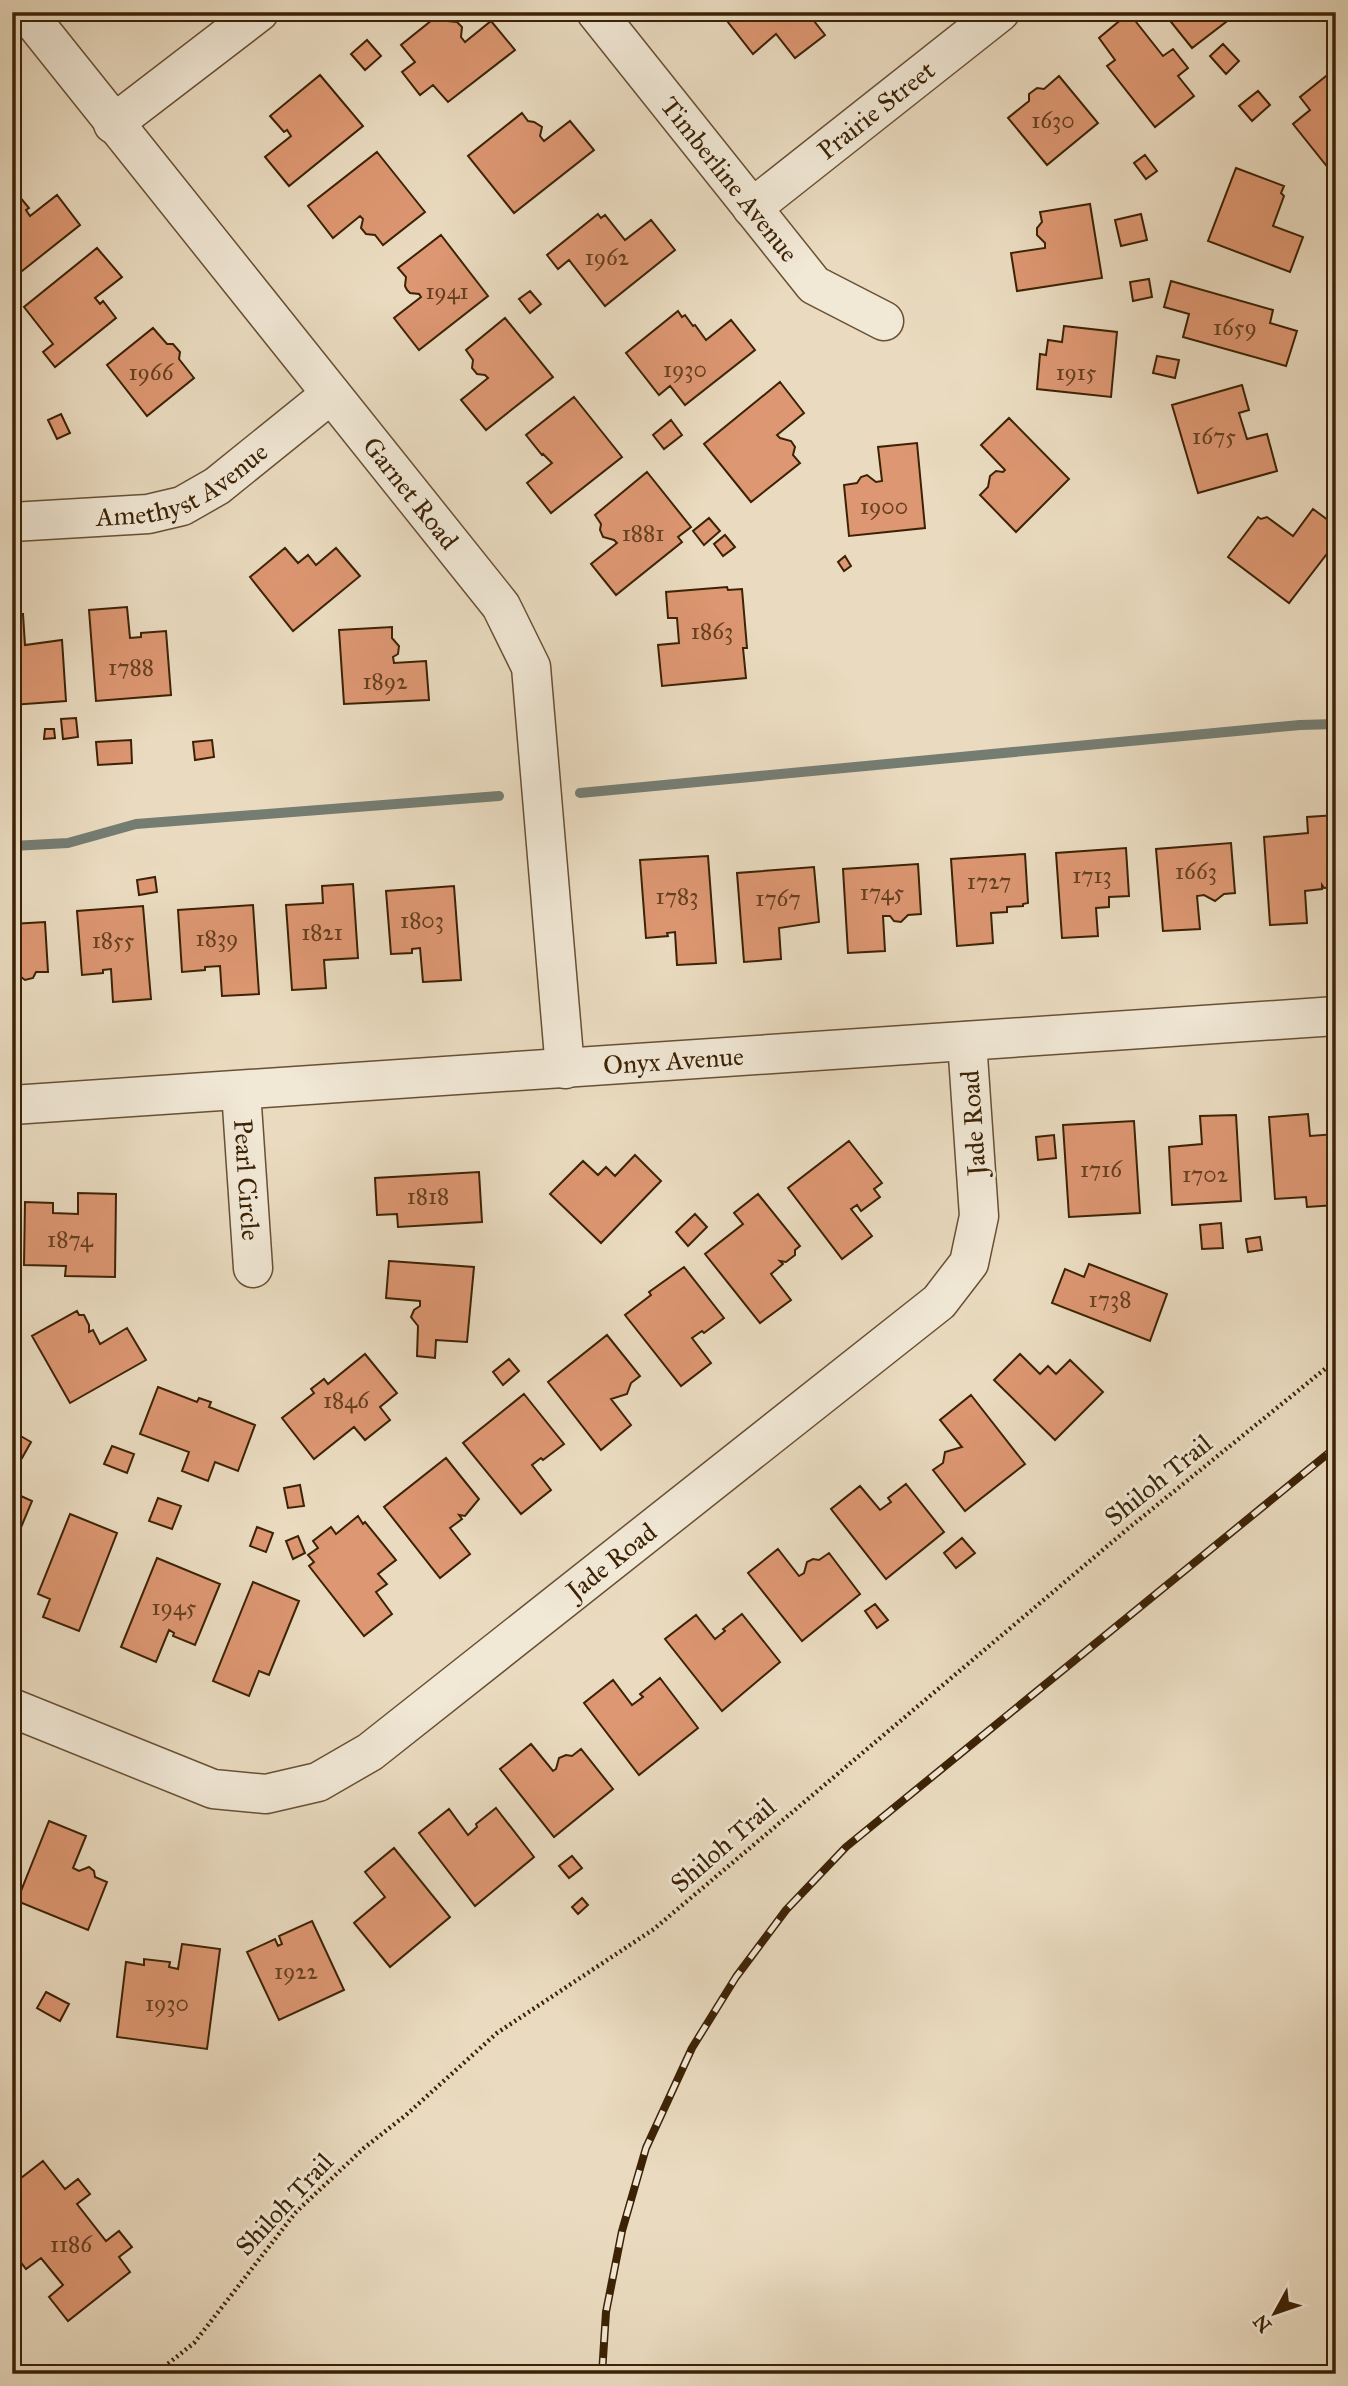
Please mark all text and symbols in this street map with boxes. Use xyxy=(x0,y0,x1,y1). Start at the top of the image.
street label: Prairie Street xyxy=(811,54,941,166)
street label: Timberline Avenue xyxy=(654,90,805,268)
house number: 1630 xyxy=(1031,106,1075,134)
house number: 1962 xyxy=(585,243,630,271)
house number: 1941 xyxy=(425,277,469,305)
house number: 1659 xyxy=(1213,313,1257,341)
house number: 1930 xyxy=(663,355,707,383)
house number: 1966 xyxy=(129,358,175,386)
house number: 1915 xyxy=(1056,358,1097,386)
house number: 1675 xyxy=(1192,422,1236,450)
street label: Garnet Road xyxy=(356,430,465,556)
street label: Amethyst Avenue xyxy=(94,435,274,533)
house number: 1900 xyxy=(860,492,908,520)
house number: 1881 xyxy=(622,519,664,547)
house number: 1863 xyxy=(691,617,733,645)
house number: 1788 xyxy=(108,653,154,681)
house number: 1892 xyxy=(362,667,408,695)
house number: 1663 xyxy=(1175,857,1217,885)
house number: 1713 xyxy=(1072,861,1112,889)
house number: 1727 xyxy=(967,867,1011,895)
house number: 1745 xyxy=(860,878,904,906)
house number: 1783 xyxy=(656,882,698,910)
house number: 1767 xyxy=(755,884,801,912)
house number: 1803 xyxy=(400,906,444,934)
house number: 1821 xyxy=(301,918,343,946)
house number: 1839 xyxy=(196,924,238,952)
house number: 1855 xyxy=(92,926,135,954)
street label: Onyx Avenue xyxy=(602,1040,745,1081)
street label: Jade Road xyxy=(953,1069,993,1180)
street label: Pearl Circle xyxy=(227,1118,267,1242)
house number: 1716 xyxy=(1080,1155,1123,1183)
house number: 1702 xyxy=(1182,1160,1229,1188)
house number: 1818 xyxy=(407,1182,449,1210)
house number: 1874 xyxy=(47,1225,94,1253)
house number: 1738 xyxy=(1089,1285,1131,1313)
house number: 1846 xyxy=(323,1386,370,1414)
street label: Shiloh Trail xyxy=(1098,1427,1218,1533)
street label: Jade Road xyxy=(558,1516,663,1608)
house number: 1945 xyxy=(152,1593,197,1621)
street label: Shiloh Trail xyxy=(664,1791,782,1899)
house number: 1922 xyxy=(274,1957,319,1985)
house number: 1930 xyxy=(145,1989,189,2017)
street label: Shiloh Trail xyxy=(228,2146,340,2262)
house number: 1186 xyxy=(50,2230,93,2258)
north arrow xyxy=(1240,2278,1310,2348)
text: N xyxy=(1248,2310,1276,2337)

